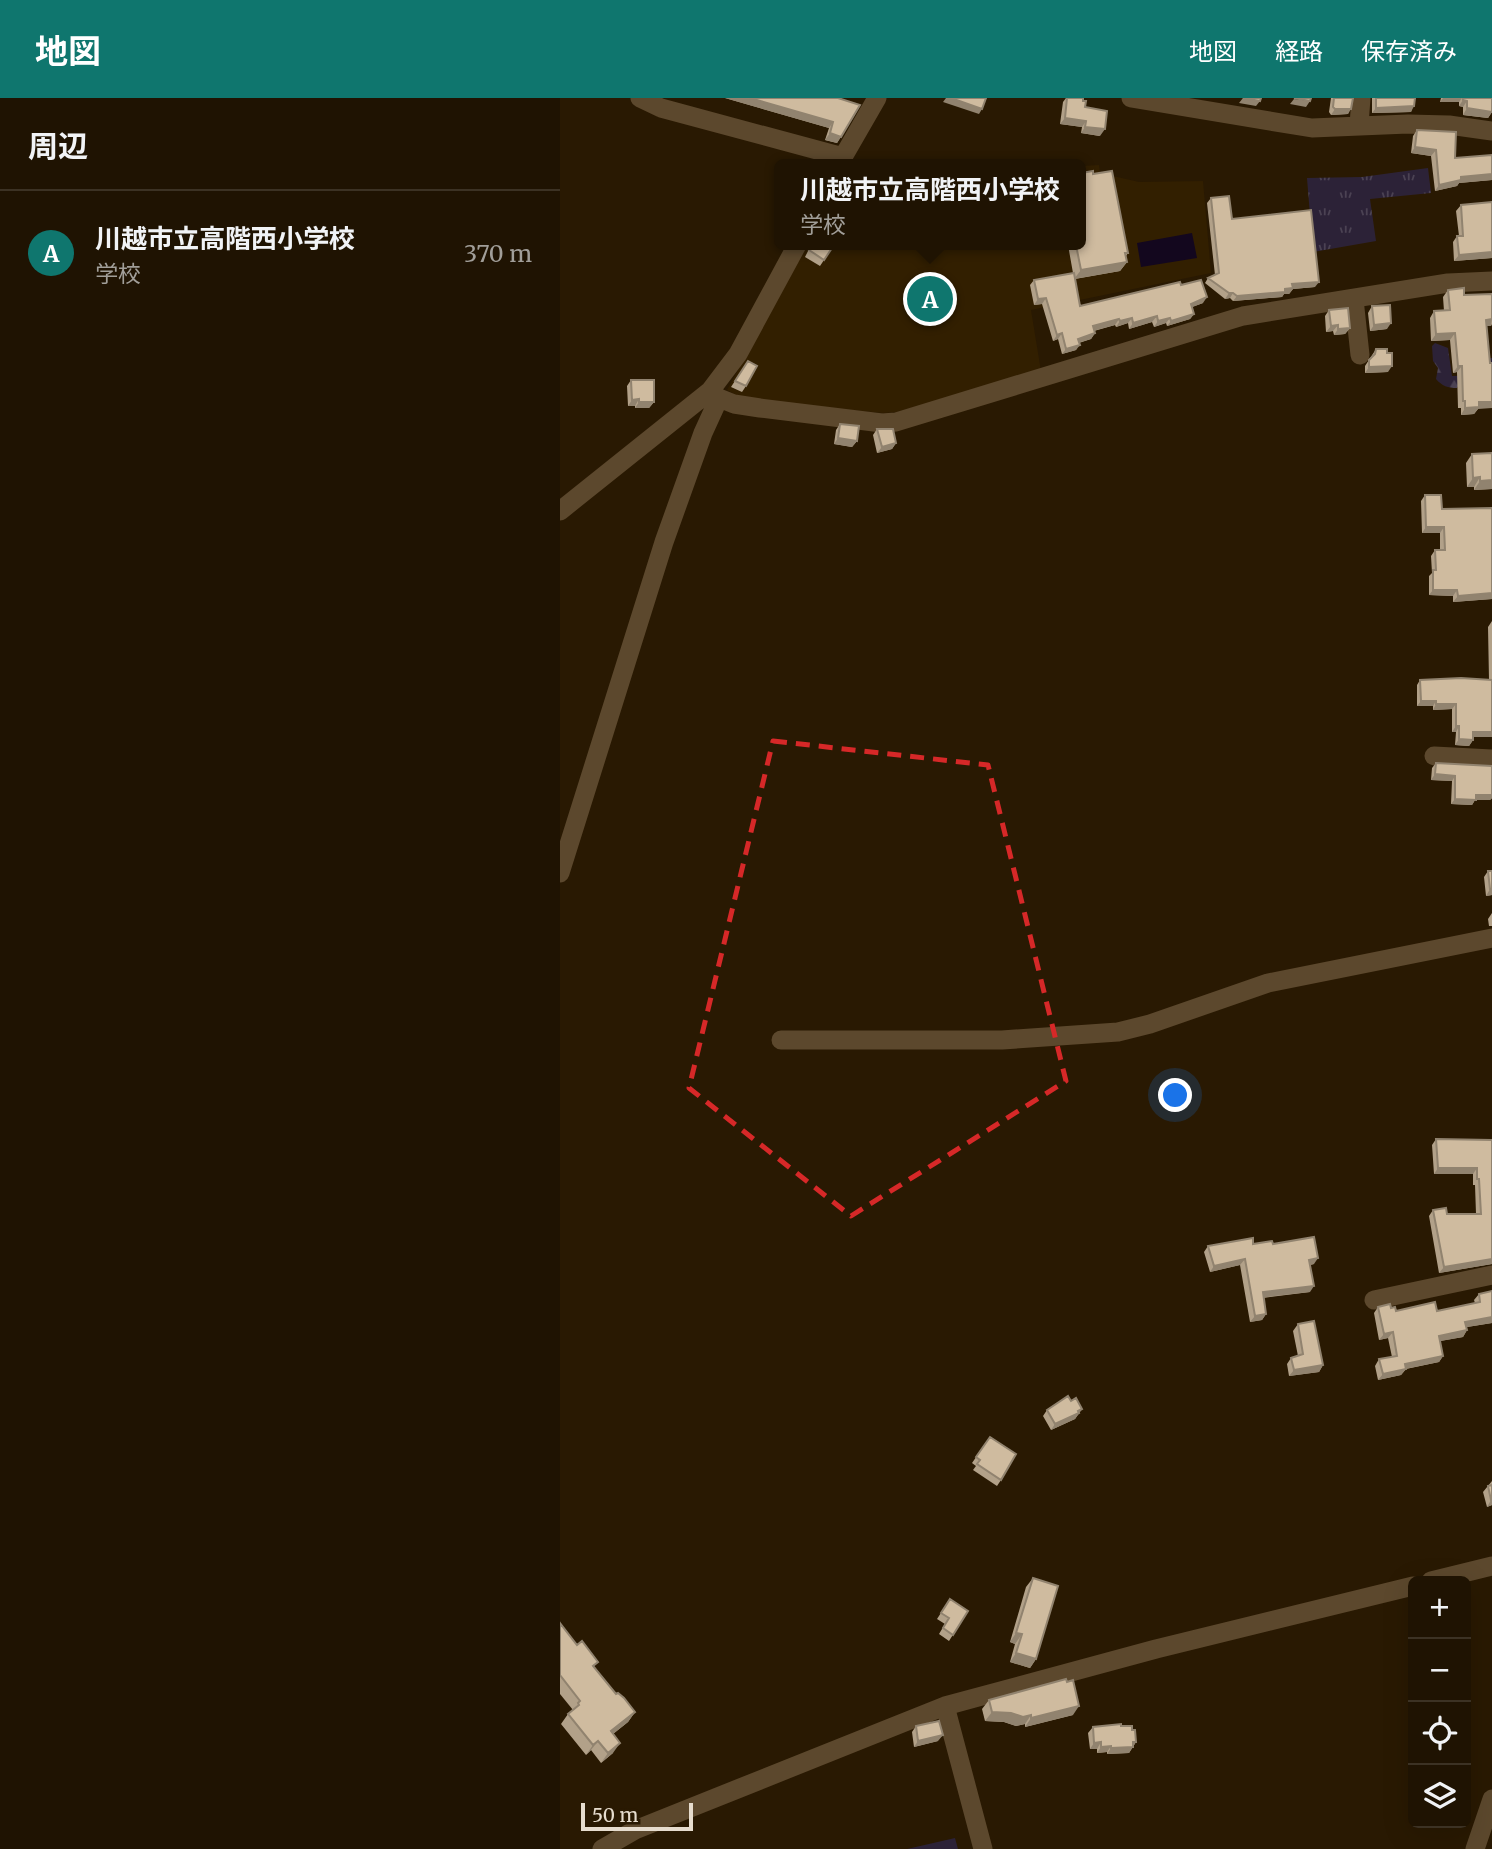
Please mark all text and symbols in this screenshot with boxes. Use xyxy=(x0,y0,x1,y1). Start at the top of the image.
text: 地図 xyxy=(35,31,101,72)
text: 地図 xyxy=(1189,36,1237,67)
text: 経路 xyxy=(1275,36,1323,67)
text: 保存済み xyxy=(1361,36,1457,67)
text: 周辺 xyxy=(28,127,88,165)
popup xyxy=(774,159,1086,250)
text: 川越市立高階西小学校 xyxy=(800,173,1060,206)
text: 学校 xyxy=(800,210,846,239)
text: 川越市立高階西小学校 xyxy=(95,222,355,255)
text: A xyxy=(43,239,59,268)
text: 370 m xyxy=(464,239,532,268)
text: 学校 xyxy=(95,259,141,288)
pin: A xyxy=(907,273,953,325)
your location xyxy=(1158,1078,1192,1112)
map controls xyxy=(1408,1576,1471,1828)
button: + xyxy=(1408,1576,1471,1639)
button: − xyxy=(1408,1639,1471,1702)
button: locate xyxy=(1408,1702,1471,1765)
button: layers xyxy=(1408,1765,1471,1828)
scale bar xyxy=(581,1800,693,1832)
text: 50 m xyxy=(592,1803,638,1827)

